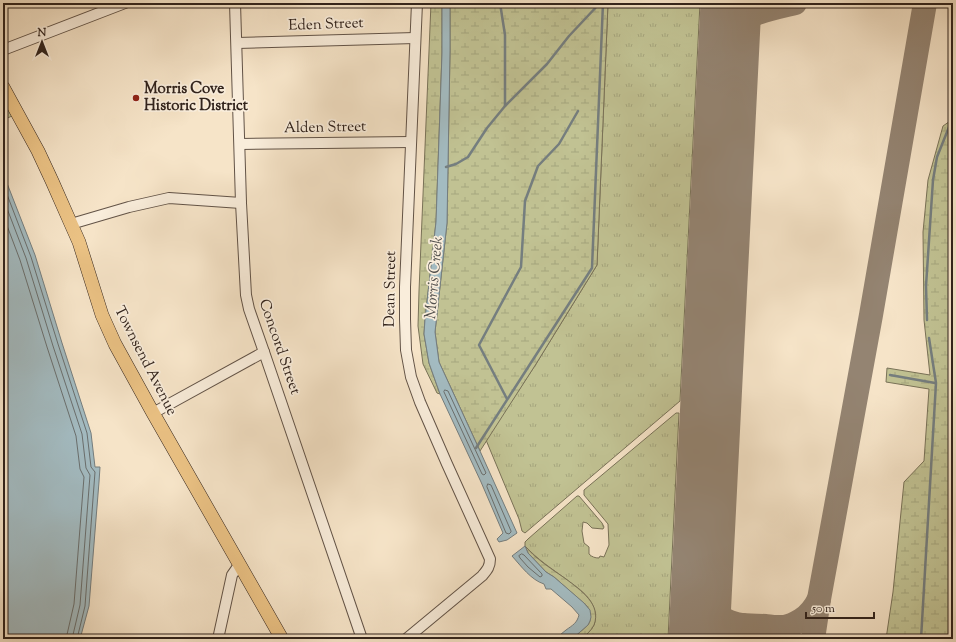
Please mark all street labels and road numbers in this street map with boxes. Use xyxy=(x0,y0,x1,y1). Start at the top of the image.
street label: Eden Street xyxy=(288,13,364,37)
street label: Alden Street xyxy=(284,117,366,139)
street label: Dean Street xyxy=(380,251,402,327)
street label: Concord Street xyxy=(253,296,305,398)
street label: Townsend Avenue xyxy=(108,303,182,419)

